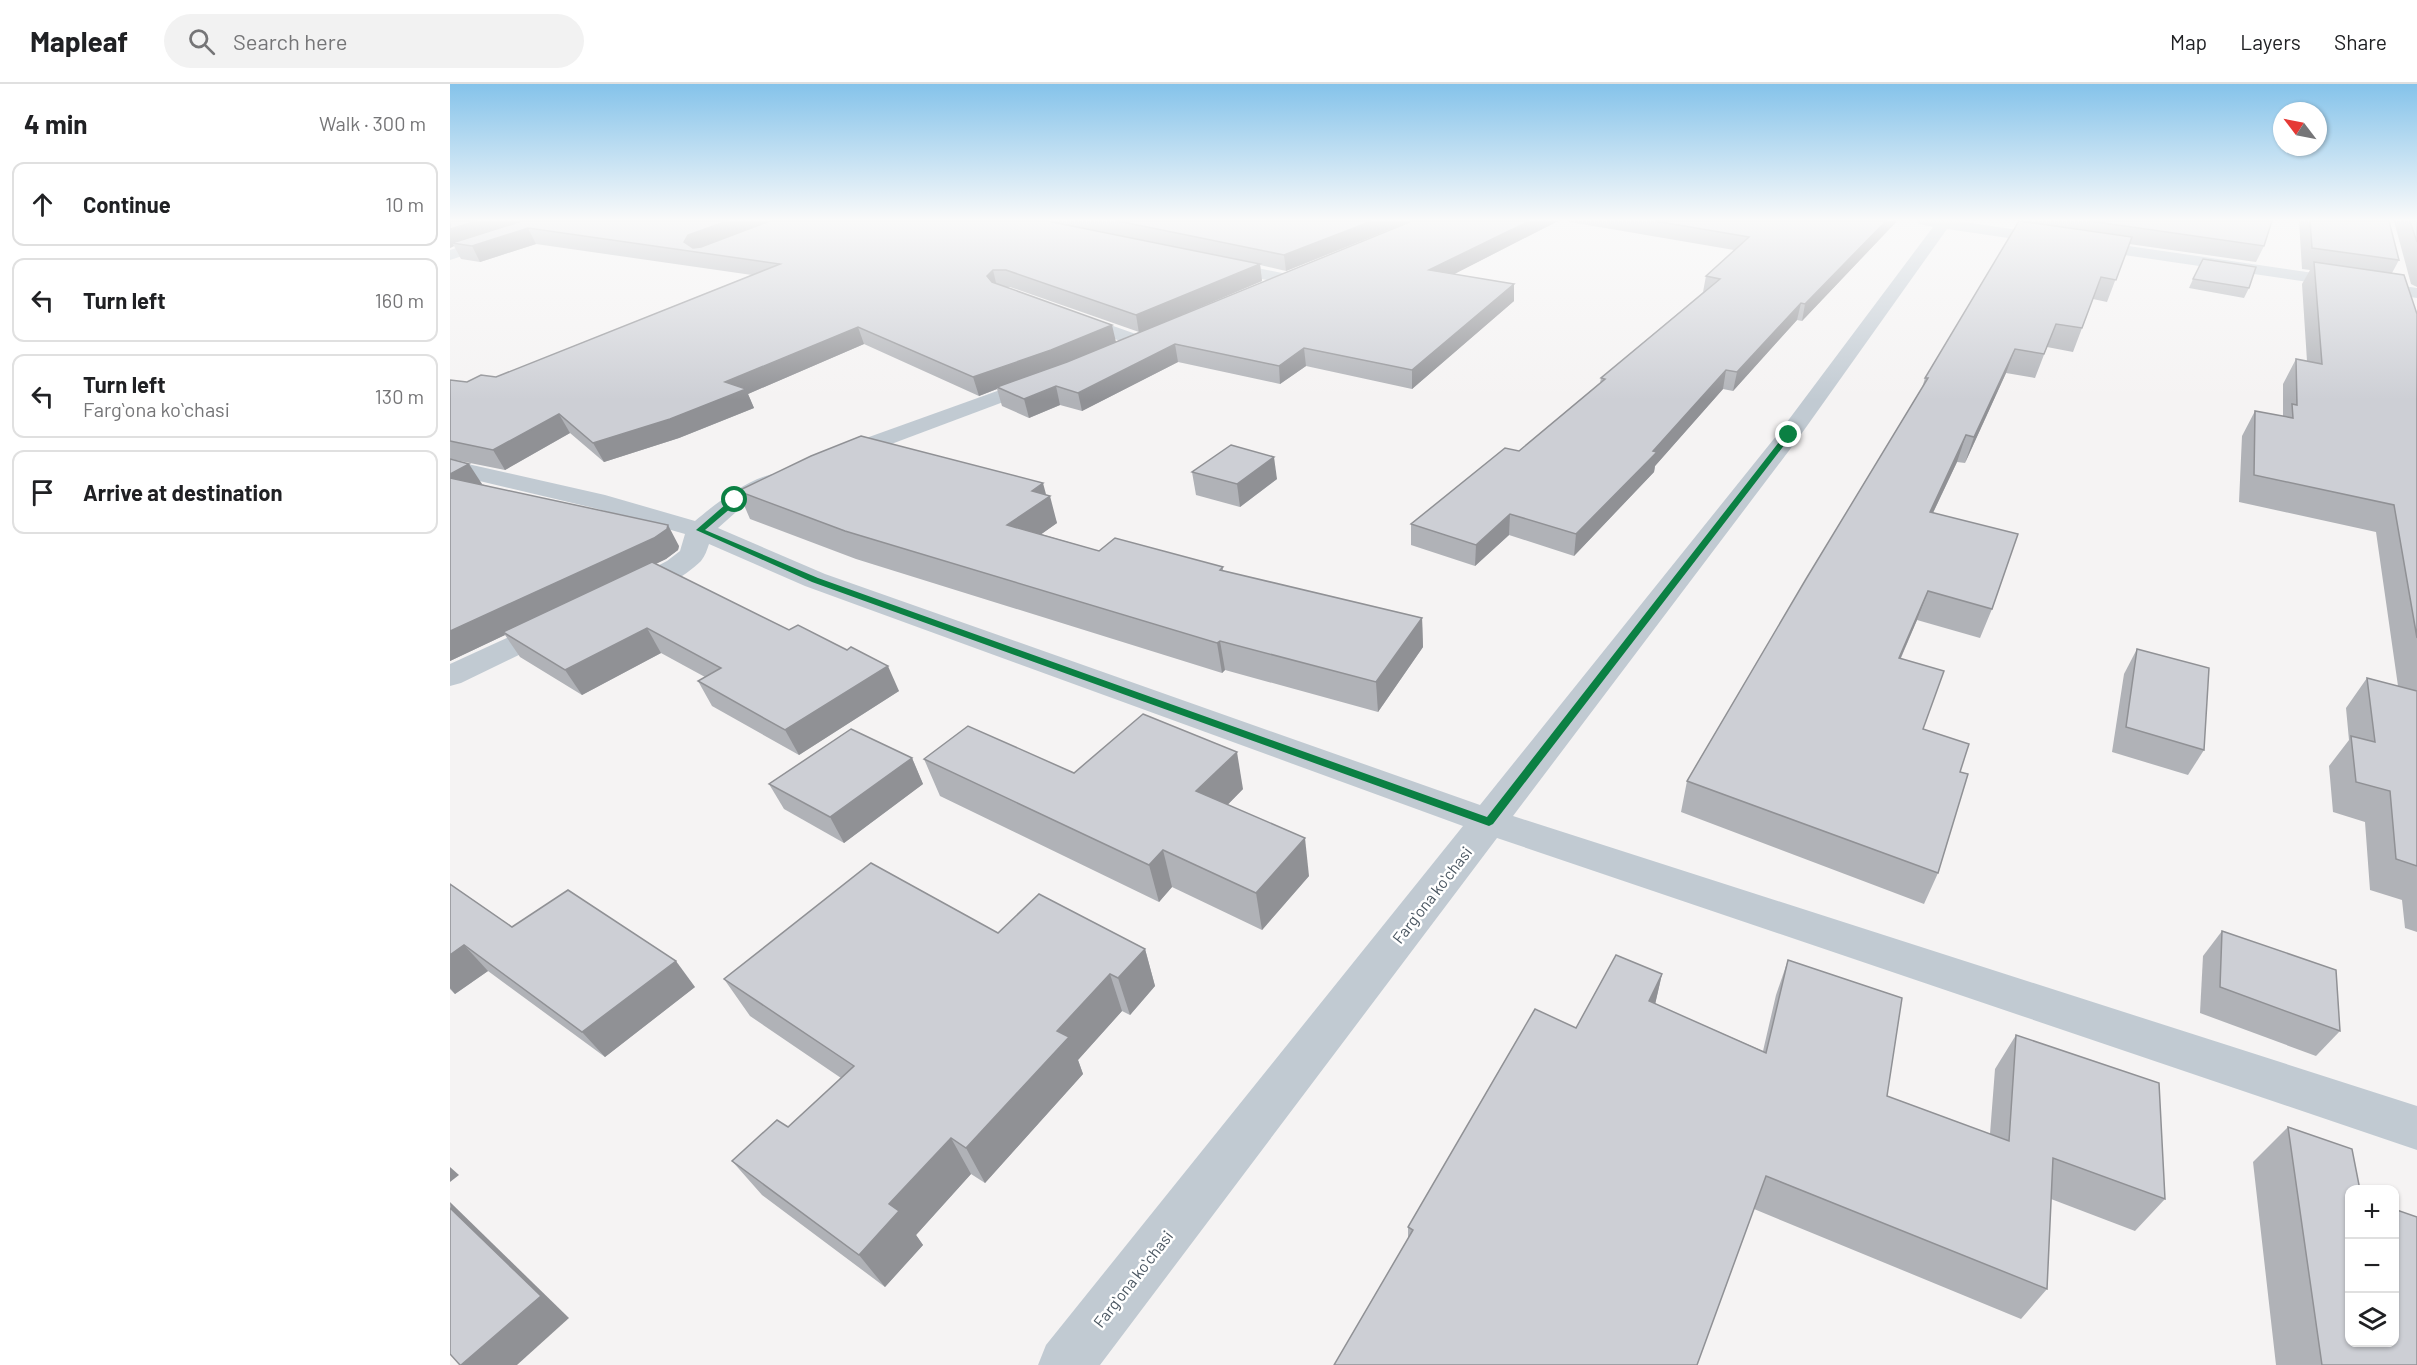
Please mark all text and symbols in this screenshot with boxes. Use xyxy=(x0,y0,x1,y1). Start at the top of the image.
search box xyxy=(164,14,584,68)
text: Mapleaf xyxy=(30,24,128,58)
icon: search xyxy=(185,25,218,58)
text: Search here xyxy=(233,28,347,54)
text: Map xyxy=(2170,29,2207,54)
text: Layers xyxy=(2240,29,2301,54)
text: Share xyxy=(2334,29,2387,54)
north arrow xyxy=(2273,102,2327,156)
text: 4 min xyxy=(24,108,88,139)
text: Walk · 300 m xyxy=(319,111,426,135)
icon: ahead xyxy=(26,188,59,221)
text: Continue xyxy=(83,191,171,217)
text: 10 m xyxy=(385,192,424,216)
icon: left xyxy=(26,284,59,317)
text: Turn left xyxy=(83,287,166,313)
text: 160 m xyxy=(375,288,424,312)
text: Turn left xyxy=(83,371,166,397)
icon: left xyxy=(26,380,59,413)
text: 130 m xyxy=(375,384,424,408)
text: Fargʻona koʻchasi xyxy=(83,397,230,421)
route end xyxy=(1775,421,1801,447)
icon: arrive xyxy=(26,476,59,509)
text: Arrive at destination xyxy=(83,479,282,505)
route start xyxy=(721,486,747,512)
street label: Fargʻona koʻchasi xyxy=(1388,843,1475,947)
map controls xyxy=(2345,1185,2399,1347)
button: + xyxy=(2345,1185,2399,1239)
street label: Fargʻona koʻchasi xyxy=(1089,1227,1176,1331)
button: − xyxy=(2345,1239,2399,1293)
button: layers xyxy=(2345,1293,2399,1347)

